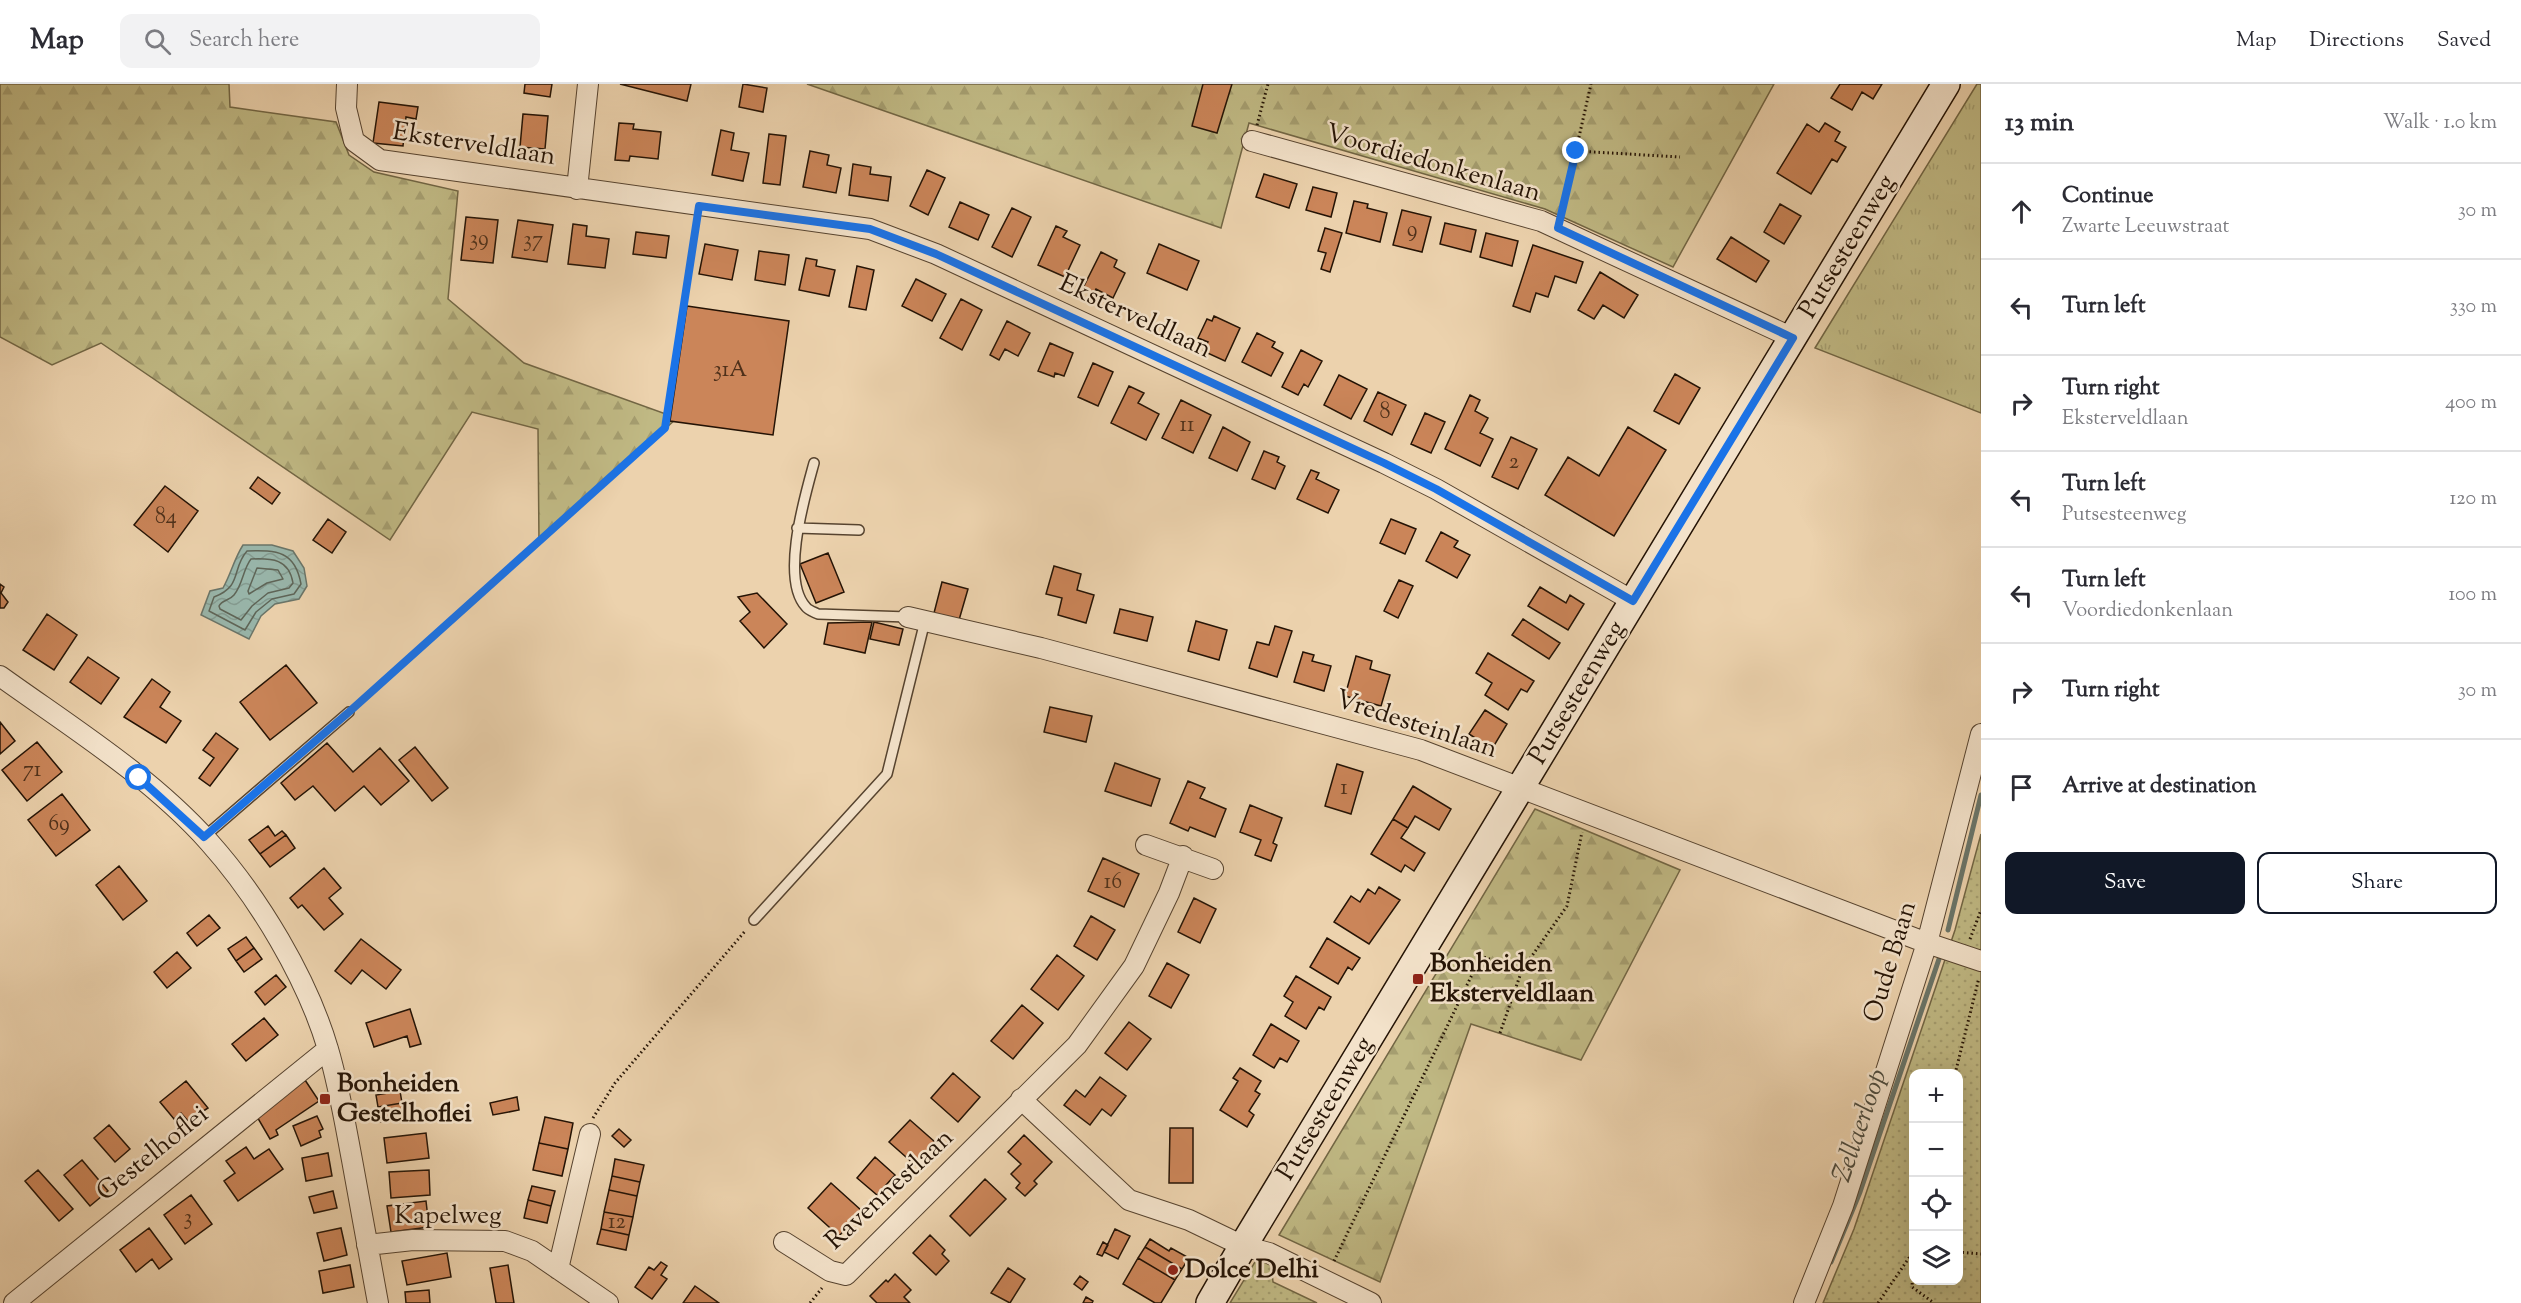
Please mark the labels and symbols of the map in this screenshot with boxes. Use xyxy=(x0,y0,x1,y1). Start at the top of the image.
street label: Eksterveldlaan xyxy=(390,114,558,176)
street label: Voordiedonkenlaan xyxy=(1321,116,1545,212)
route end xyxy=(1562,137,1588,163)
street label: Putsesteenweg xyxy=(1790,168,1906,326)
house number: 9 xyxy=(1407,215,1417,247)
house number: 39 xyxy=(469,224,489,256)
house number: 37 xyxy=(523,225,543,257)
street label: Eksterveldlaan xyxy=(1053,265,1217,369)
house number: 31A xyxy=(713,355,747,387)
house number: 8 xyxy=(1379,397,1391,429)
house number: 11 xyxy=(1180,410,1195,442)
house number: 2 xyxy=(1509,447,1519,479)
house number: 84 xyxy=(155,502,177,534)
street label: Putsesteenweg xyxy=(1520,614,1636,772)
street label: Vredesteinlaan xyxy=(1330,681,1502,769)
house number: 71 xyxy=(23,755,42,787)
route start xyxy=(125,764,151,790)
house number: 1 xyxy=(1340,773,1348,805)
house number: 69 xyxy=(48,809,70,841)
house number: 16 xyxy=(1104,867,1122,899)
street label: Oude Baan xyxy=(1855,897,1927,1027)
place label: Bonheiden Eksterveldlaan xyxy=(1430,946,1595,1013)
marker: Bonheiden Eksterveldlaan xyxy=(1411,972,1425,986)
street label: Putsesteenweg xyxy=(1268,1030,1384,1188)
water label: Zellaerloop xyxy=(1823,1064,1899,1188)
place label: Bonheiden Gestelhoflei xyxy=(337,1066,472,1133)
marker: Bonheiden Gestelhoflei xyxy=(318,1092,332,1106)
street label: Gestelhoflei xyxy=(89,1097,217,1211)
street label: Ravennestlaan xyxy=(818,1121,962,1259)
street label: Kapelweg xyxy=(394,1198,502,1235)
house number: 3 xyxy=(184,1203,192,1235)
house number: 12 xyxy=(608,1207,626,1239)
place label: Dolce Delhi xyxy=(1185,1252,1319,1289)
marker: Dolce Delhi xyxy=(1166,1263,1180,1277)

